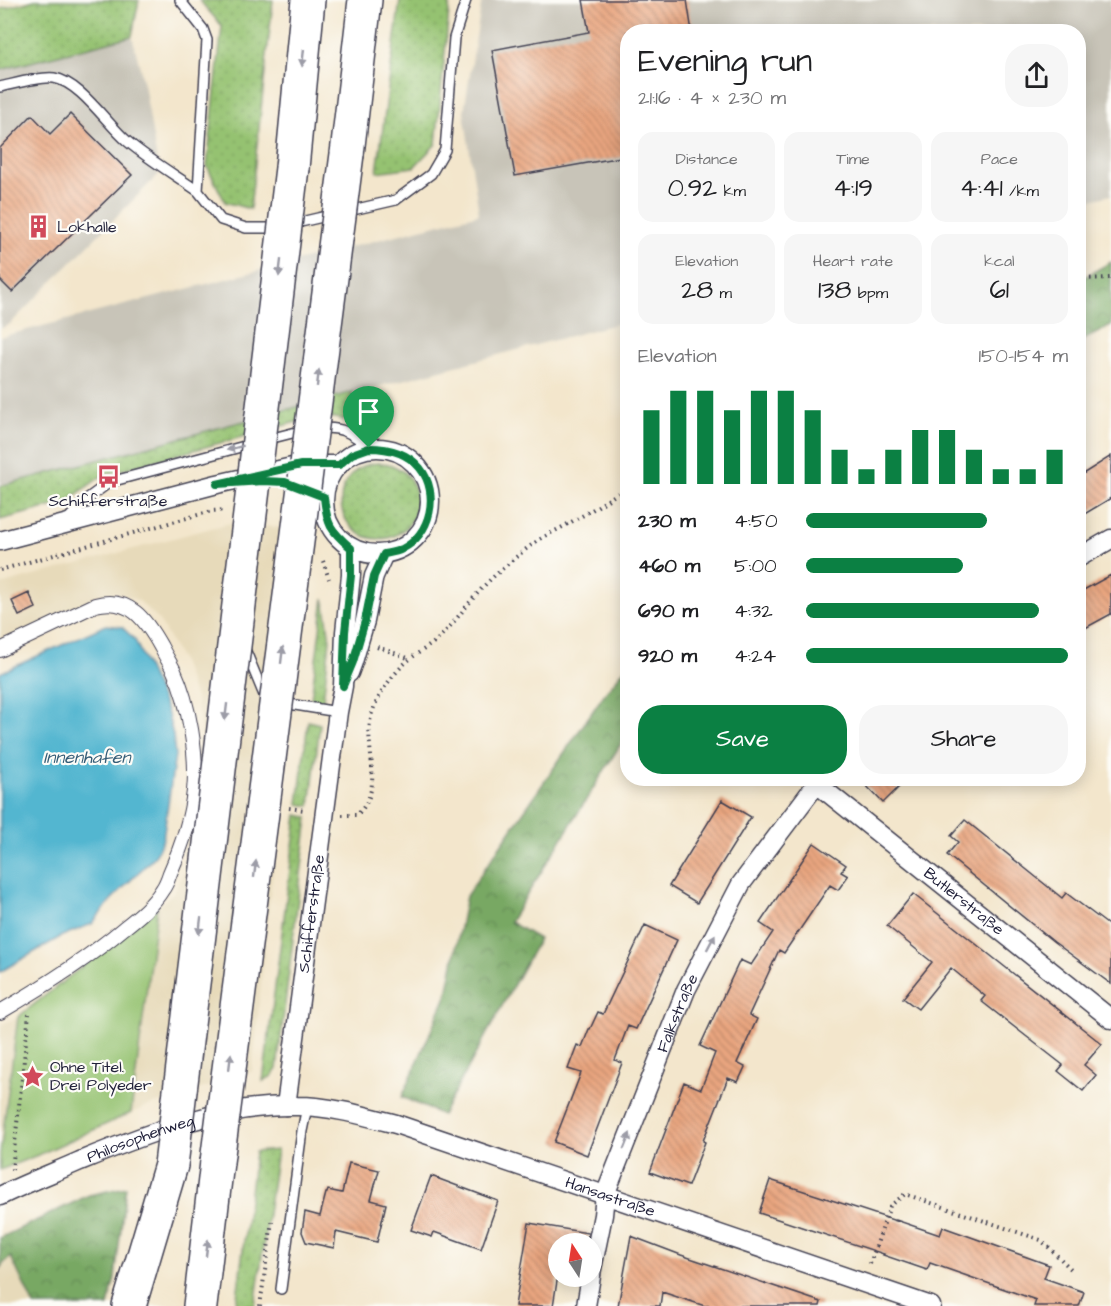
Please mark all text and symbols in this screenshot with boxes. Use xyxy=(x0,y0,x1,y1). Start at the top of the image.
text: Evening run xyxy=(638,38,812,84)
button: share xyxy=(1005,44,1068,107)
one-way arrow xyxy=(298,49,308,68)
text: 21:16 · 4 × 230 m xyxy=(638,84,786,112)
text: Distance xyxy=(676,148,738,170)
text: Time xyxy=(836,148,870,170)
text: Pace xyxy=(981,148,1018,170)
text: 0.92 xyxy=(667,170,717,206)
text: 4:19 xyxy=(833,170,873,206)
text: 4:41 xyxy=(960,170,1003,206)
text: km xyxy=(717,180,746,202)
text: /km xyxy=(1003,180,1039,202)
building icon: Lokhalle xyxy=(26,214,52,240)
place label: Lokhalle xyxy=(57,216,117,238)
text: Elevation xyxy=(675,250,738,272)
text: Heart rate xyxy=(813,250,893,272)
text: kcal xyxy=(984,250,1015,272)
one-way arrow xyxy=(275,259,285,278)
text: 28 xyxy=(681,272,713,308)
text: 138 xyxy=(818,272,851,308)
text: 61 xyxy=(990,272,1009,308)
text: m xyxy=(713,282,732,304)
text: bpm xyxy=(851,282,888,304)
text: Elevation xyxy=(638,342,717,370)
text: 150–154 m xyxy=(979,342,1068,370)
one-way arrow xyxy=(313,368,323,387)
pin xyxy=(343,386,394,448)
icon: arrive xyxy=(352,395,385,428)
one-way arrow xyxy=(226,444,245,454)
bus stop icon: Schifferstraße xyxy=(95,463,121,489)
place label: Schifferstraße xyxy=(49,490,168,512)
text: 230 m xyxy=(638,507,696,535)
text: 4:50 xyxy=(734,507,778,535)
text: 460 m xyxy=(638,552,700,580)
text: 5:00 xyxy=(734,552,777,580)
text: 690 m xyxy=(638,597,698,625)
text: 4:32 xyxy=(734,597,773,625)
text: 920 m xyxy=(638,642,697,670)
text: 4:24 xyxy=(734,642,776,670)
one-way arrow xyxy=(278,645,287,664)
one-way arrow xyxy=(221,702,231,721)
button: Save xyxy=(638,705,847,774)
button: Share xyxy=(859,705,1068,774)
water label: Innenhafen xyxy=(44,745,132,770)
street label: Schifferstraße xyxy=(293,853,330,974)
one-way arrow xyxy=(250,859,260,878)
street label: Butlerstraße xyxy=(919,862,1009,941)
one-way arrow xyxy=(195,917,205,936)
one-way arrow xyxy=(706,933,716,950)
street label: Falkstraße xyxy=(651,970,704,1056)
one-way arrow xyxy=(225,1053,235,1072)
place label: Ohne Titel. Drei Polyeder xyxy=(50,1056,152,1097)
place icon: Ohne Titel. Drei Polyeder xyxy=(19,1063,45,1089)
street label: Philosophenweg xyxy=(84,1109,197,1168)
one-way arrow xyxy=(622,1131,632,1149)
street label: Hansastraße xyxy=(562,1171,658,1222)
north arrow xyxy=(548,1233,602,1287)
map controls xyxy=(548,1233,602,1287)
one-way arrow xyxy=(202,1238,212,1257)

